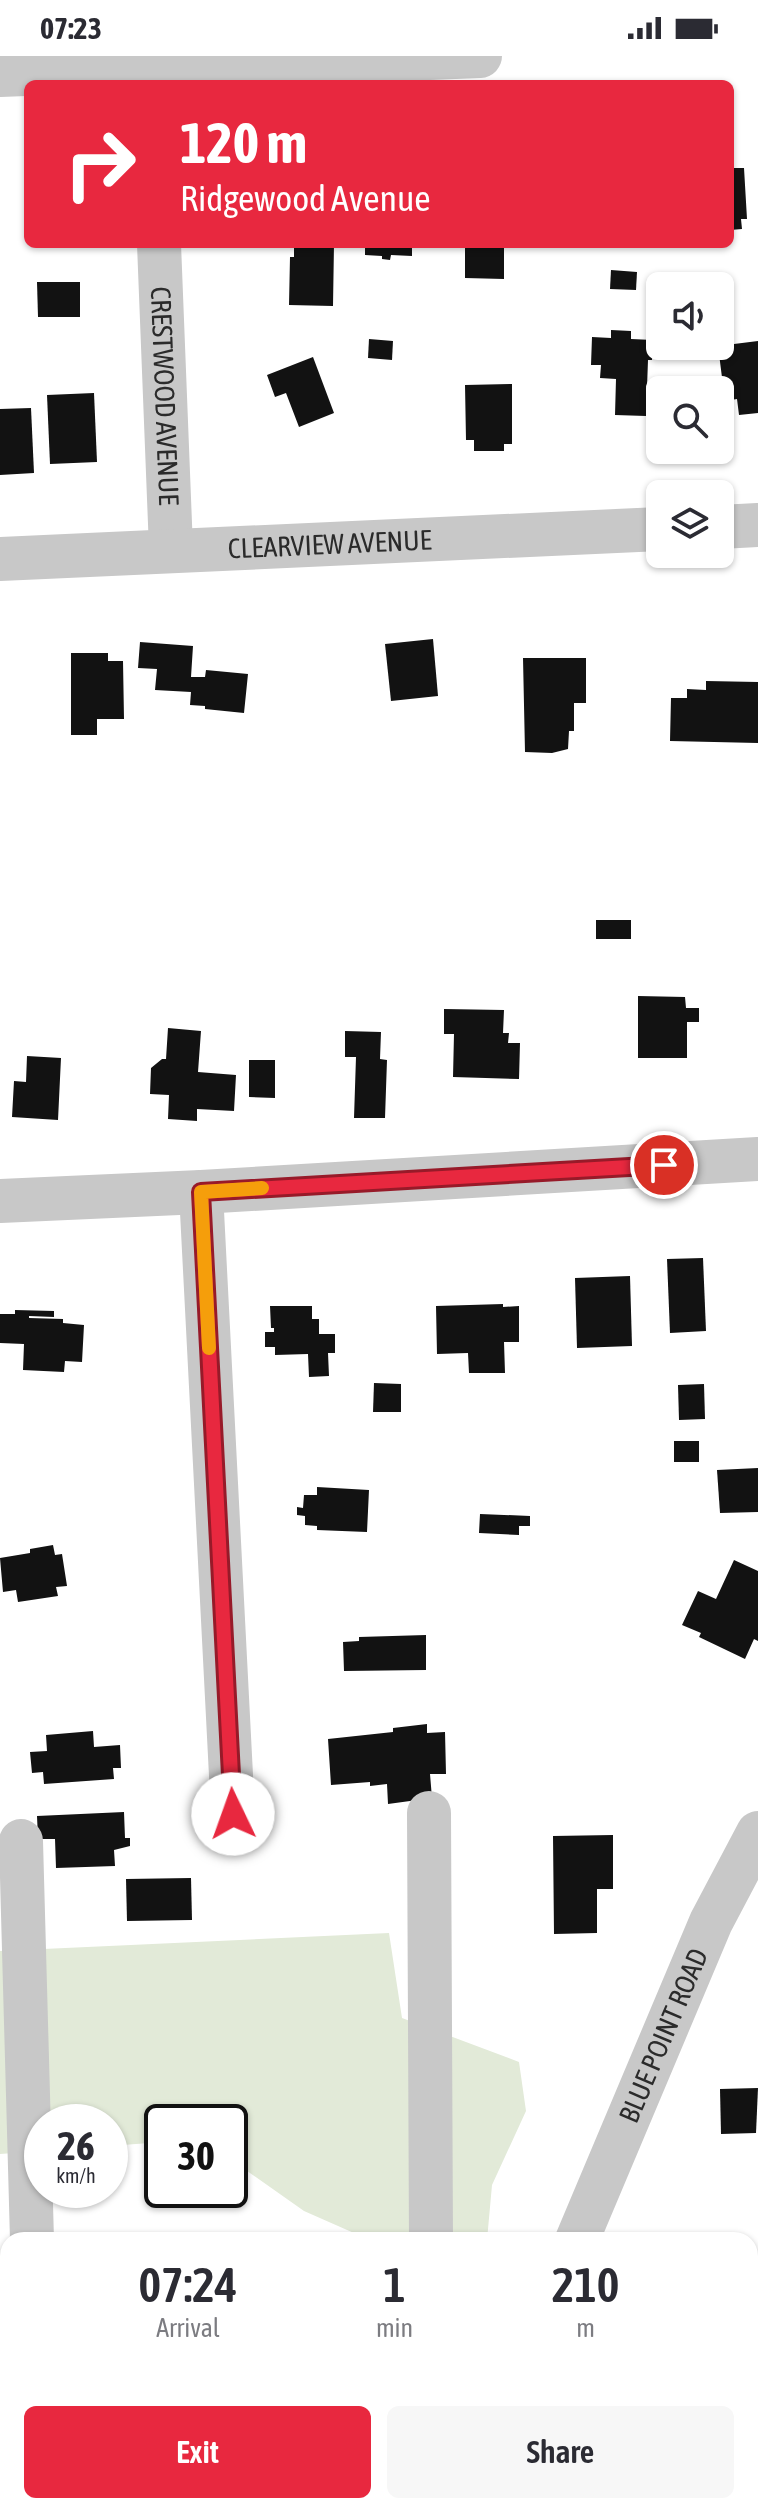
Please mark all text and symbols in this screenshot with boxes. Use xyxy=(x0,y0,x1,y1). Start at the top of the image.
text: 07:23 xyxy=(40,11,102,45)
text: 120 m xyxy=(180,111,307,175)
icon: right xyxy=(48,112,152,216)
text: Ridgewood Avenue xyxy=(180,177,431,219)
map controls xyxy=(646,272,734,568)
button: sound xyxy=(646,272,734,360)
street label: CRESTWOOD AVENUE xyxy=(145,286,185,506)
button: search xyxy=(646,376,734,464)
button: layers xyxy=(646,480,734,568)
street label: CLEARVIEW AVENUE xyxy=(227,523,432,565)
pin xyxy=(630,1131,698,1199)
icon: arrive xyxy=(642,1143,686,1187)
position arrow xyxy=(191,1772,275,1856)
street label: BLUE POINT ROAD xyxy=(612,1944,714,2127)
speed limit sign: 30 xyxy=(144,2104,248,2208)
text: 26 xyxy=(57,2123,95,2168)
text: km/h xyxy=(56,2164,96,2187)
text: 07:24 xyxy=(139,2257,237,2312)
text: 1 xyxy=(383,2257,406,2312)
text: 210 xyxy=(552,2257,619,2312)
text: Arrival xyxy=(156,2313,220,2343)
text: min xyxy=(376,2313,413,2343)
text: m xyxy=(576,2313,595,2343)
button: Exit xyxy=(24,2406,371,2498)
button: Share xyxy=(387,2406,734,2498)

